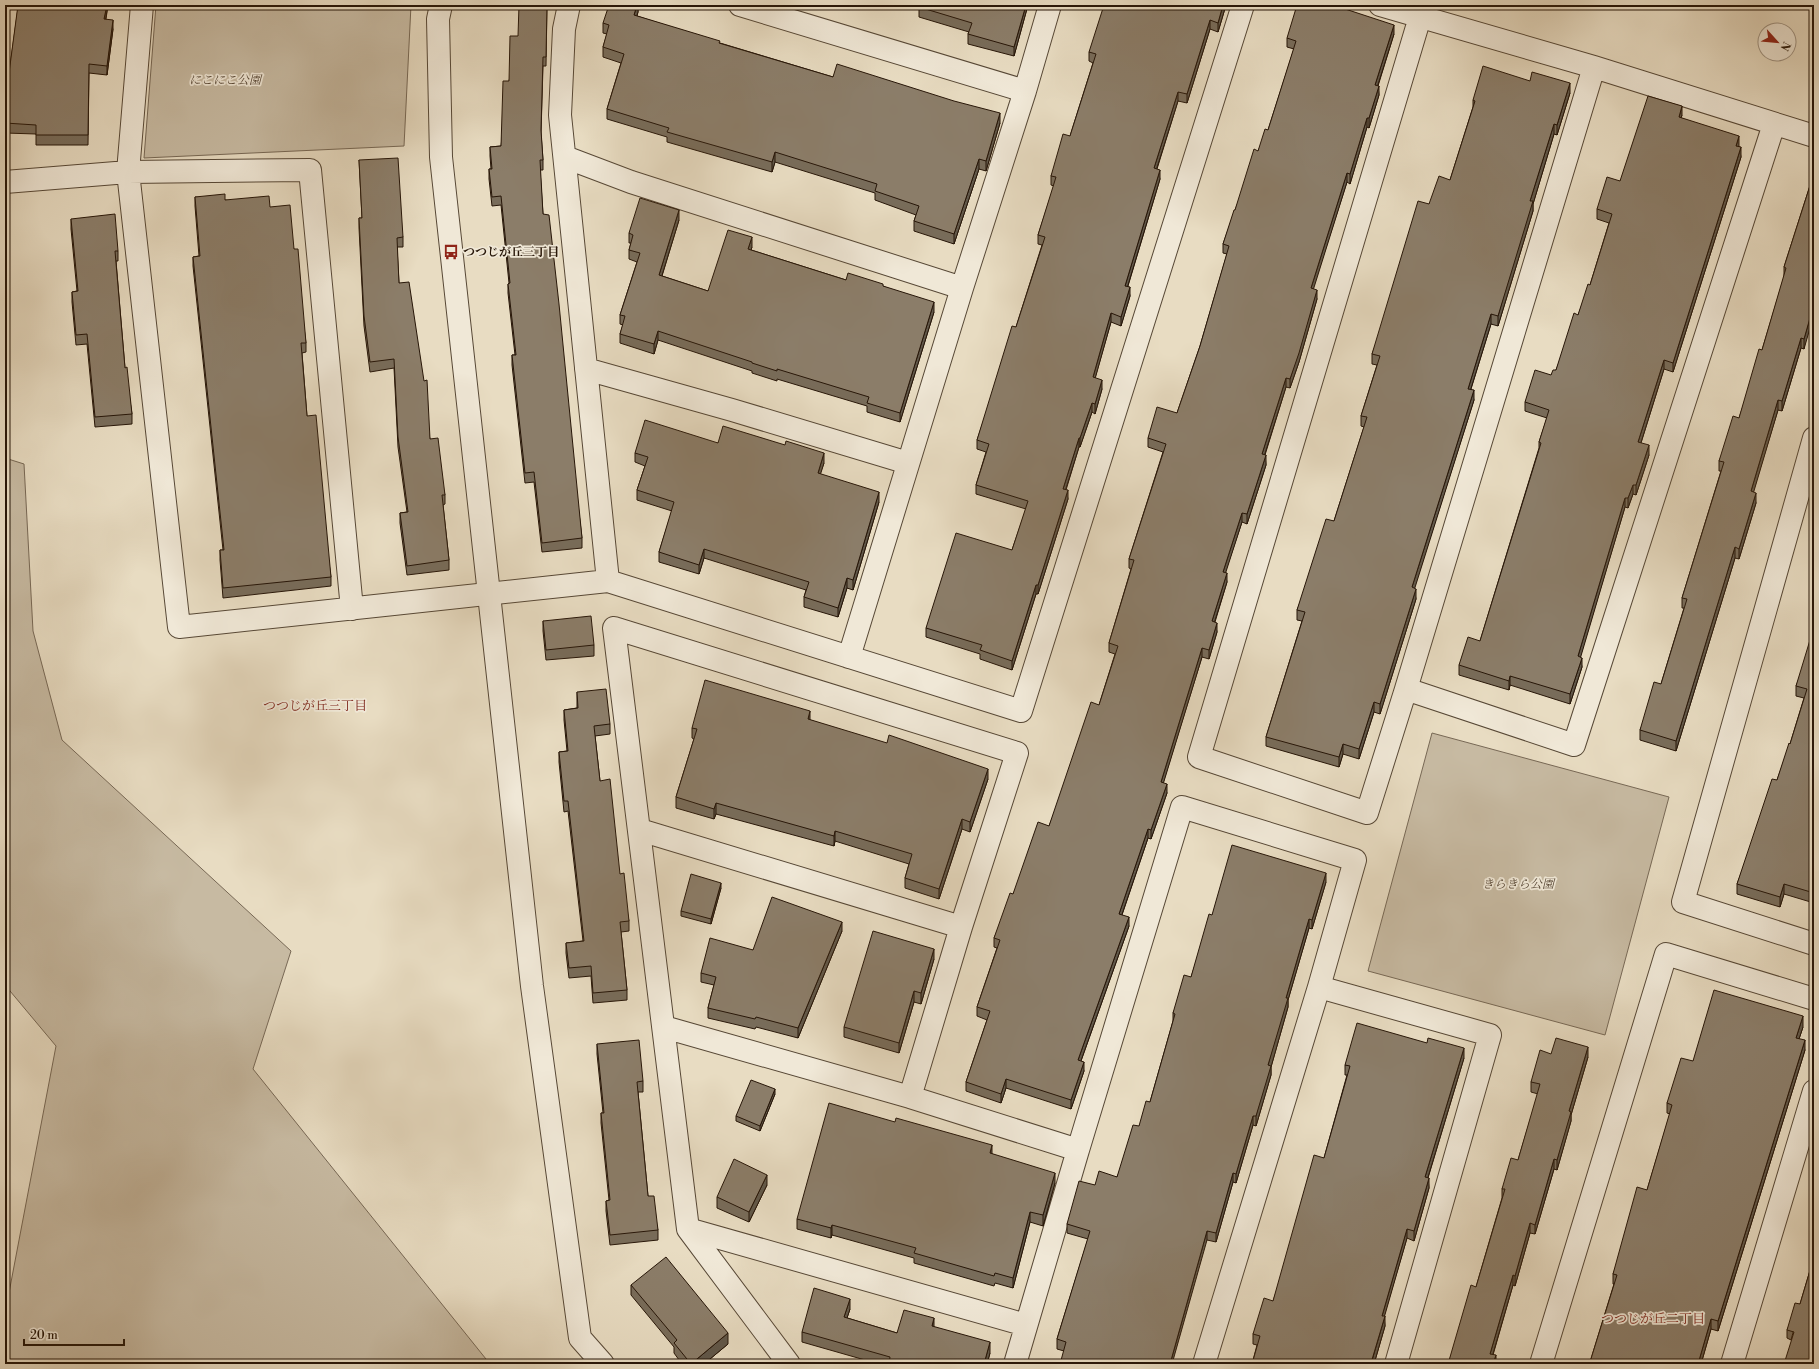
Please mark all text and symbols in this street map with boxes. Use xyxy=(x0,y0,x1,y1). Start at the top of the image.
north arrow xyxy=(1757,22,1797,62)
text: N xyxy=(1777,39,1793,53)
park label: にこにこ公園 xyxy=(189,73,263,88)
bus stop icon: つつじが丘三丁目 xyxy=(442,243,460,261)
place label: つつじが丘三丁目 xyxy=(463,245,559,260)
district label: つつじが丘三丁目 xyxy=(263,698,367,714)
park label: きらきら公園 xyxy=(1482,877,1556,892)
district label: つつじが丘二丁目 xyxy=(1601,1311,1705,1327)
scale bar xyxy=(24,1321,124,1347)
text: 20 m xyxy=(30,1328,58,1343)

